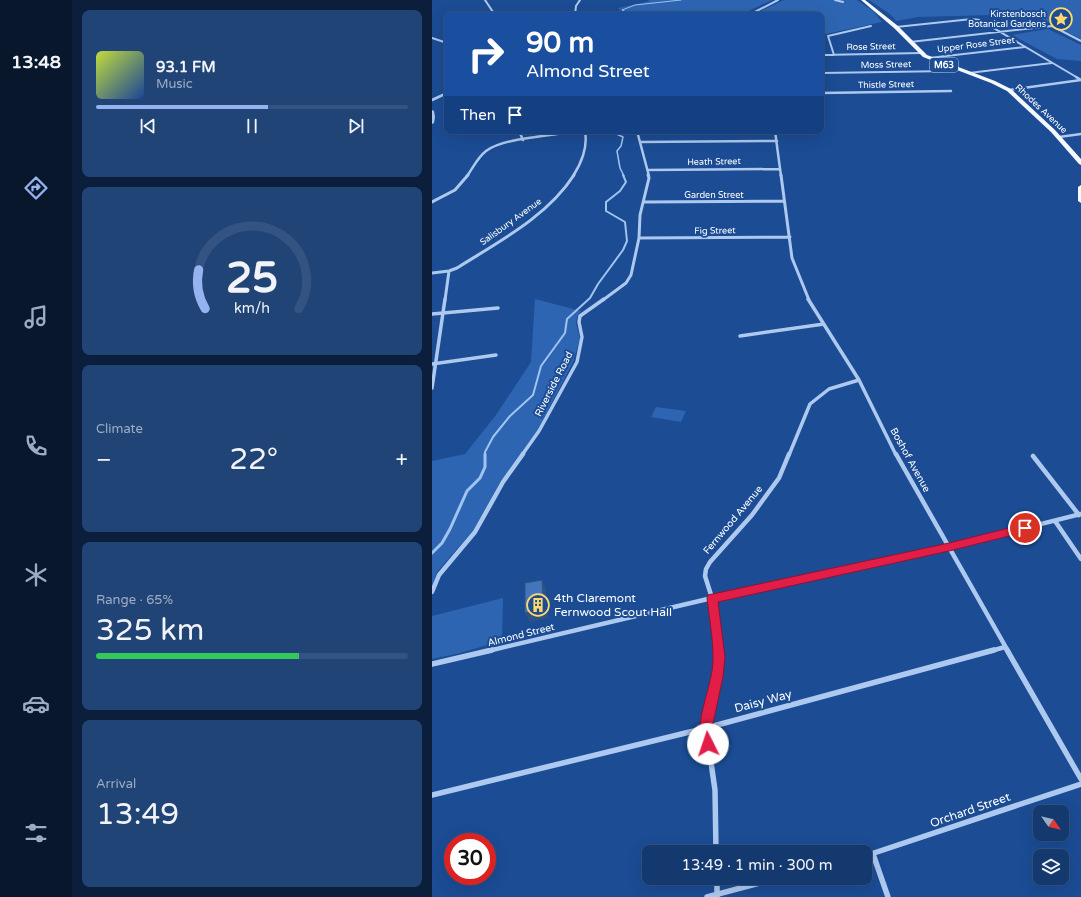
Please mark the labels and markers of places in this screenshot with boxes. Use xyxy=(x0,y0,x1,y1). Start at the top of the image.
place icon: Kirstenbosch Botanical Gardens xyxy=(1048,6,1074,32)
place label: Kirstenbosch Botanical Gardens xyxy=(968,9,1046,30)
pin xyxy=(1008,511,1042,545)
place label: 4th Claremont Fernwood Scout Hall xyxy=(554,591,672,619)
building icon: 4th Claremont Fernwood Scout Hall xyxy=(525,592,551,618)

